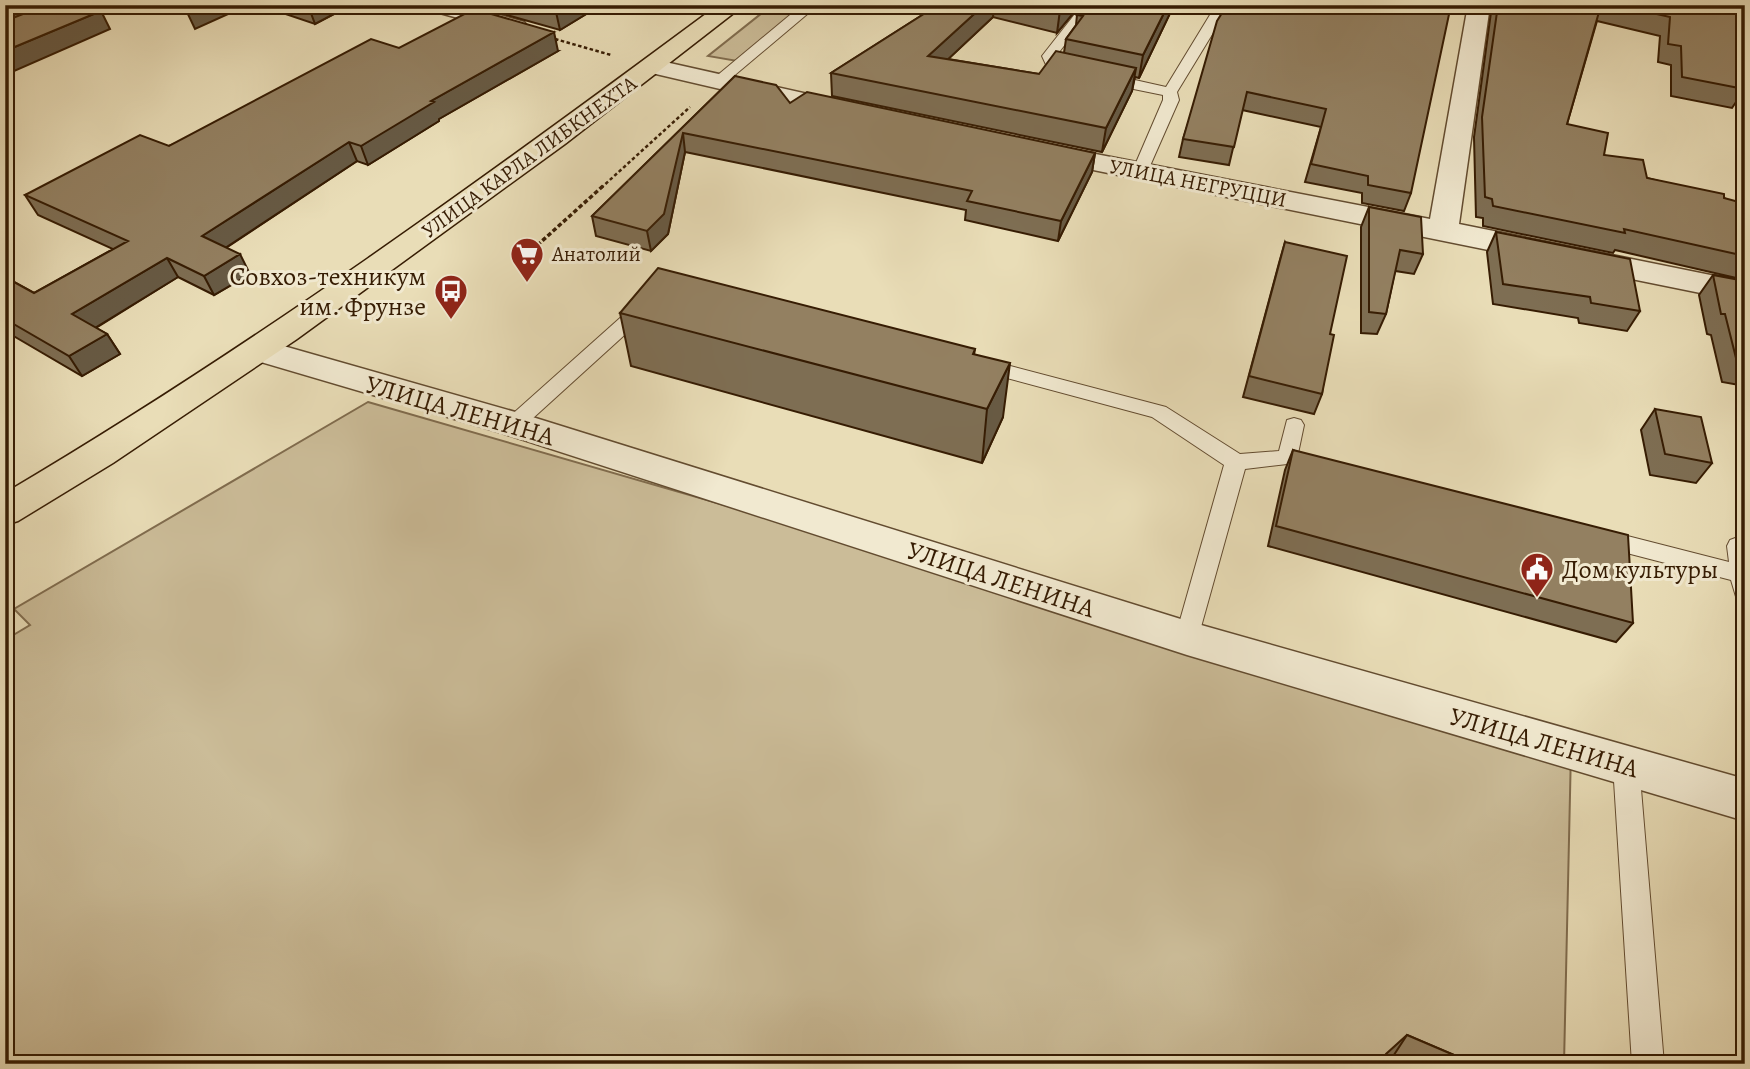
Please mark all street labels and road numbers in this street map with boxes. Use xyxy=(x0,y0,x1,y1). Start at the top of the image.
street label: УЛИЦА КАРЛА ЛИБКНЕХТА xyxy=(416,69,643,245)
street label: УЛИЦА НЕГРУЦЦИ xyxy=(1107,152,1289,214)
street label: УЛИЦА ЛЕНИНА xyxy=(361,367,559,454)
street label: УЛИЦА ЛЕНИНА xyxy=(903,533,1100,627)
street label: УЛИЦА ЛЕНИНА xyxy=(1445,699,1643,786)

